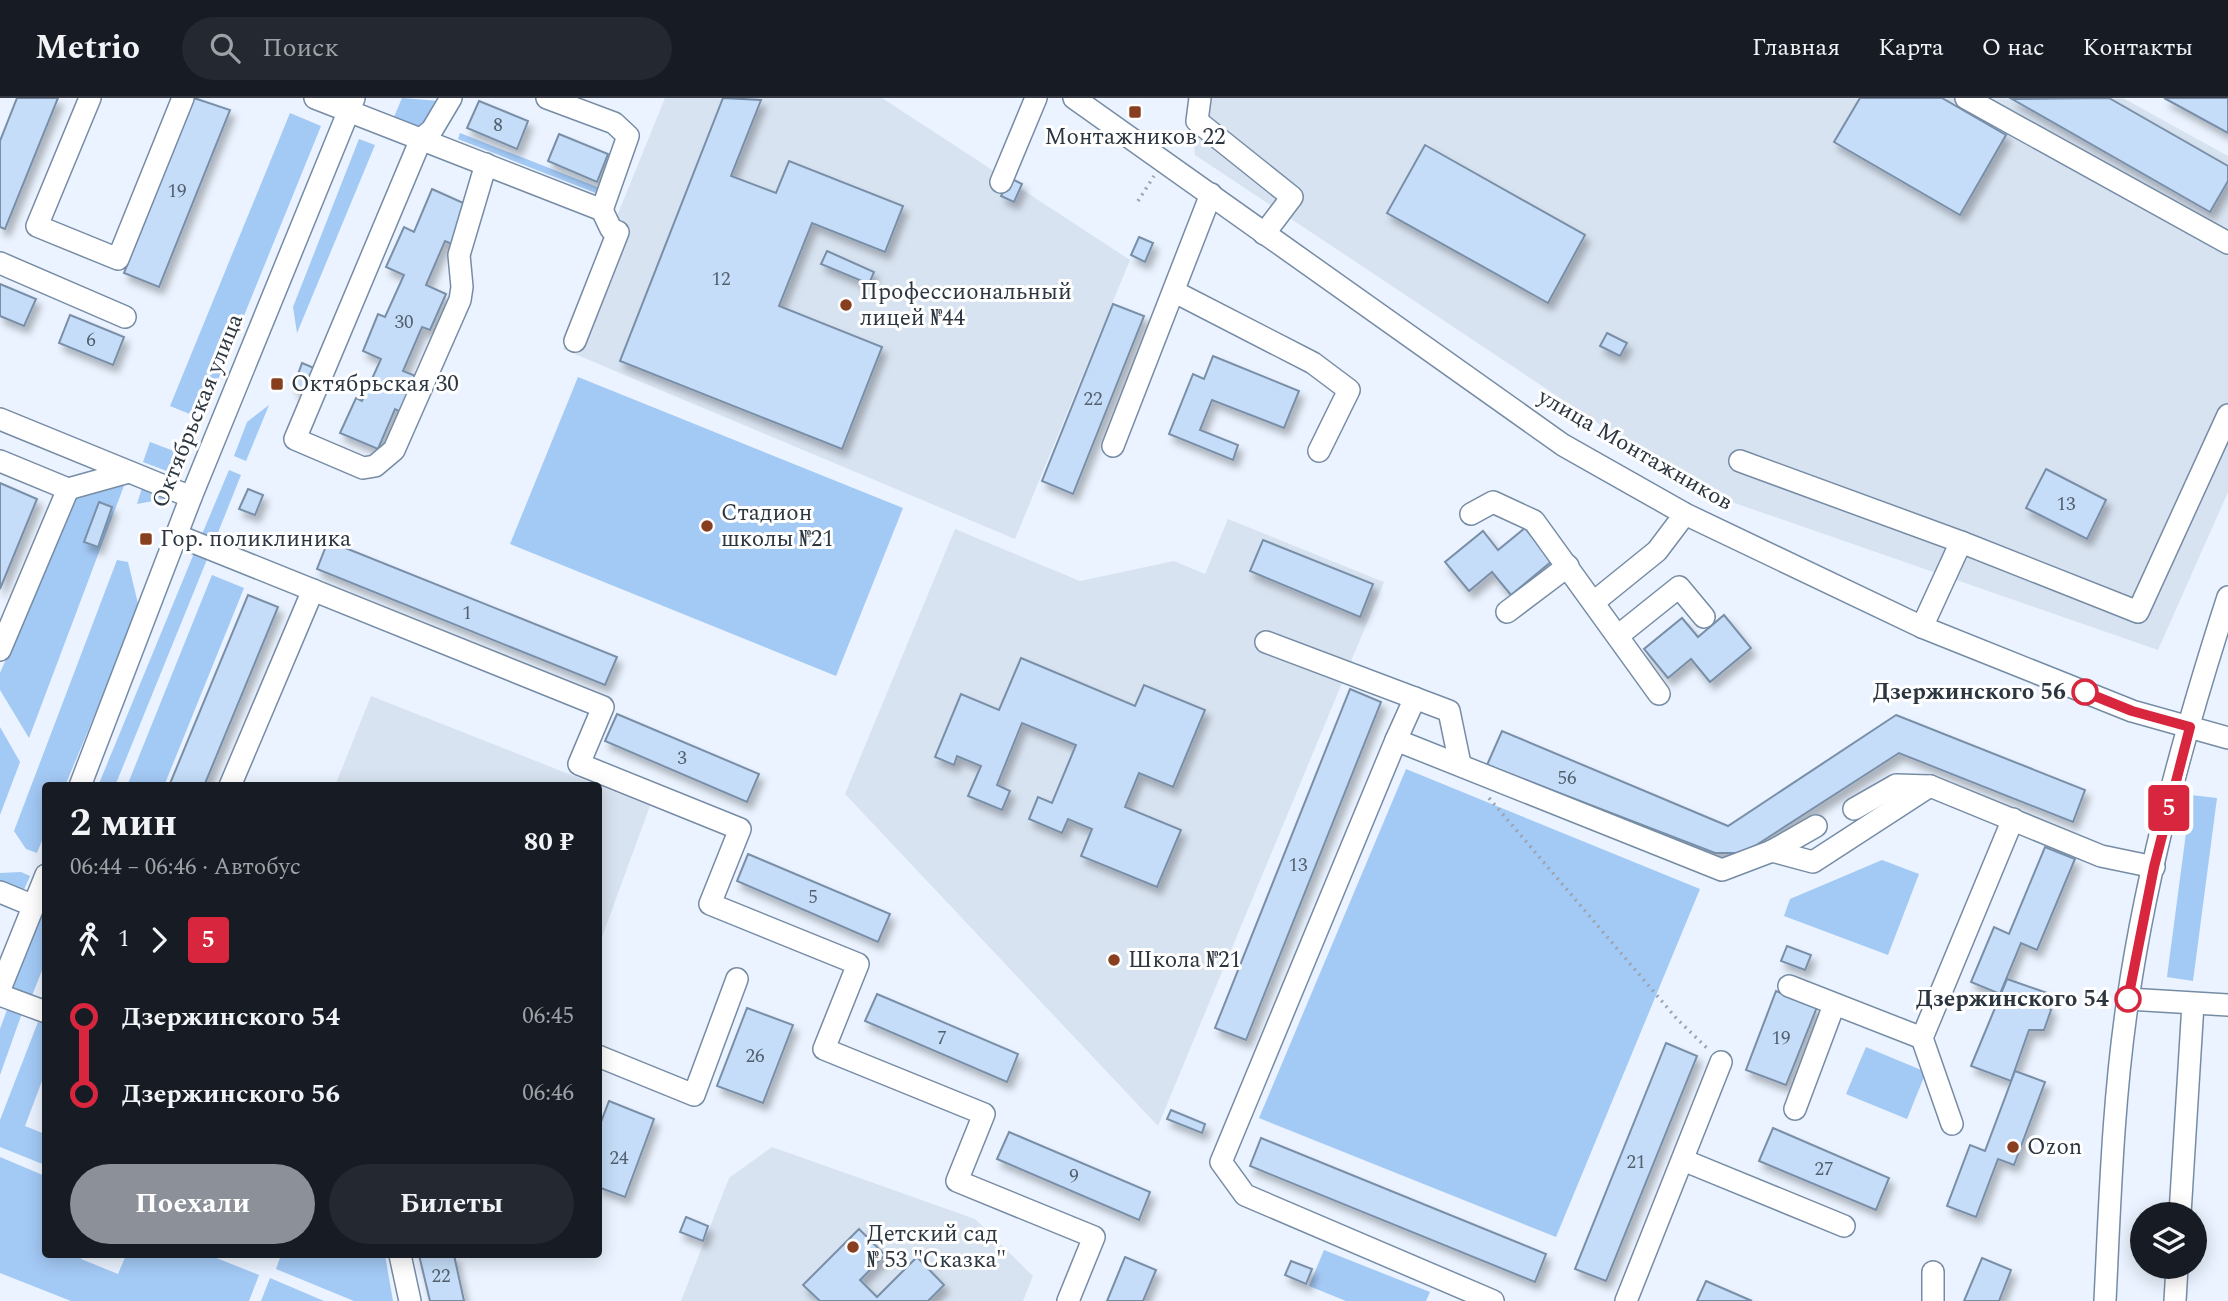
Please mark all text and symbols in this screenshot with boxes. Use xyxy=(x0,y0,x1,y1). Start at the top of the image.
search box xyxy=(182,17,672,80)
text: Metrio xyxy=(35,23,140,73)
text: Поиск xyxy=(262,28,339,68)
icon: search xyxy=(206,29,244,67)
text: Главная xyxy=(1752,30,1840,66)
text: Карта xyxy=(1878,30,1944,66)
text: О нас xyxy=(1982,30,2045,66)
text: Контакты xyxy=(2083,30,2193,66)
marker: Монтажников 22 xyxy=(1127,104,1143,120)
house number: 8 xyxy=(493,111,503,140)
place label: Монтажников 22 xyxy=(1045,120,1225,155)
house number: 19 xyxy=(167,177,187,206)
house number: 12 xyxy=(711,265,731,294)
place label: Профессиональный лицей №44 xyxy=(860,275,1072,336)
marker: Профессиональный лицей №44 xyxy=(838,297,854,313)
house number: 30 xyxy=(394,308,414,337)
street label: Октябрьская улица xyxy=(143,309,253,513)
house number: 6 xyxy=(86,326,96,355)
place label: Октябрьская 30 xyxy=(291,367,459,402)
marker: Октябрьская 30 xyxy=(269,376,285,392)
street label: улица Монтажников xyxy=(1530,379,1739,520)
house number: 22 xyxy=(1083,385,1103,414)
house number: 13 xyxy=(2056,490,2076,519)
place label: Стадион школы №21 xyxy=(721,496,834,557)
marker: Стадион школы №21 xyxy=(699,518,715,534)
place label: Гор. поликлиника xyxy=(160,522,351,557)
marker: Гор. поликлиника xyxy=(138,531,154,547)
house number: 1 xyxy=(462,599,472,628)
place label: Дзержинского 56 xyxy=(1873,675,2066,710)
marker: Дзержинского 56 xyxy=(2072,679,2098,705)
house number: 3 xyxy=(677,744,687,773)
house number: 56 xyxy=(1557,764,1577,793)
line badge: 5 xyxy=(2146,785,2192,831)
text: 5 xyxy=(2162,790,2176,826)
text: 2 мин xyxy=(70,795,177,853)
text: 80 ₽ xyxy=(524,822,574,862)
text: 06:44 – 06:46 · Автобус xyxy=(70,850,301,885)
house number: 13 xyxy=(1288,851,1308,880)
house number: 5 xyxy=(808,883,818,912)
icon: walk xyxy=(70,921,108,959)
icon: forward xyxy=(140,921,178,959)
text: 1 xyxy=(118,922,130,957)
text: 5 xyxy=(202,922,215,958)
place label: Школа №21 xyxy=(1128,943,1241,978)
marker: Школа №21 xyxy=(1106,952,1122,968)
place label: Дзержинского 54 xyxy=(1916,982,2109,1017)
marker: Дзержинского 54 xyxy=(2115,986,2141,1012)
text: Дзержинского 54 xyxy=(122,997,340,1037)
text: 06:45 xyxy=(522,999,574,1034)
house number: 7 xyxy=(937,1024,947,1053)
house number: 19 xyxy=(1771,1024,1791,1053)
house number: 26 xyxy=(745,1042,765,1071)
text: Дзержинского 56 xyxy=(122,1074,340,1114)
text: 06:46 xyxy=(522,1076,574,1111)
place label: Ozon xyxy=(2027,1130,2082,1165)
marker: Ozon xyxy=(2005,1139,2021,1155)
house number: 24 xyxy=(609,1144,629,1173)
house number: 21 xyxy=(1626,1148,1646,1177)
house number: 27 xyxy=(1814,1155,1834,1184)
house number: 9 xyxy=(1069,1162,1079,1191)
button: Поехали xyxy=(70,1164,315,1244)
button: Билеты xyxy=(329,1164,574,1244)
map controls xyxy=(2130,1202,2207,1279)
button: layers xyxy=(2130,1202,2207,1279)
place label: Детский сад № 53 "Сказка" xyxy=(867,1217,1006,1278)
marker: Детский сад № 53 "Сказка" xyxy=(845,1239,861,1255)
house number: 22 xyxy=(431,1262,451,1291)

